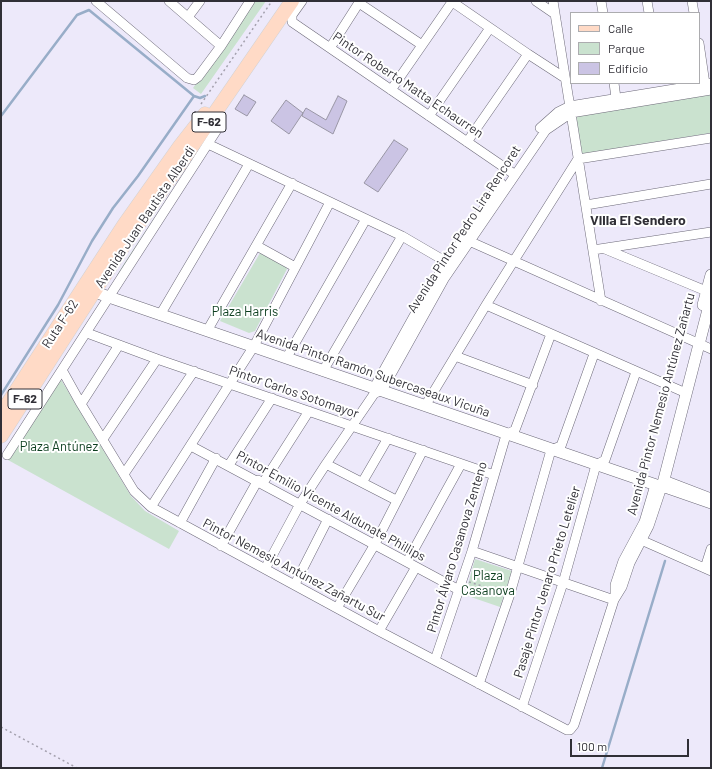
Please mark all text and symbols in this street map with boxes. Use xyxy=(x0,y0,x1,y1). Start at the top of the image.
legend xyxy=(570,12,700,84)
text: Calle xyxy=(608,21,633,35)
street label: Pintor Roberto Matta Echaurren xyxy=(330,29,486,141)
text: Parque xyxy=(608,41,645,55)
text: Edificio xyxy=(608,61,648,75)
road number: F-62 xyxy=(192,112,226,132)
street label: Avenida Pintor Pedro Lira Rencoret xyxy=(404,142,524,316)
street label: Avenida Juan Bautista Alberdi xyxy=(92,143,198,291)
district label: Villa El Sendero xyxy=(590,212,686,228)
street label: Avenida Pintor Nemesio Antúnez Zañartu xyxy=(624,291,698,517)
street label: Ruta F-62 xyxy=(39,297,81,351)
park label: Plaza Harris xyxy=(212,304,278,320)
street label: Avenida Pintor Ramón Subercaseaux Vicuña xyxy=(254,326,492,420)
street label: Pintor Carlos Sotomayor xyxy=(227,362,361,422)
road number: F-62 xyxy=(8,389,42,409)
park label: Plaza Antúnez xyxy=(20,439,98,455)
street label: Pintor Emilio Vicente Aldunate Phillips xyxy=(234,447,428,565)
street label: Pintor Álvaro Casanova Zenteno xyxy=(424,460,490,634)
street label: Pasaje Pintor Jenaro Prieto Letelier xyxy=(510,484,584,680)
street label: Pintor Nemesio Antúnez Zañartu Sur xyxy=(200,515,388,625)
park label: Plaza Casanova xyxy=(461,568,515,599)
scale bar xyxy=(572,731,691,757)
text: 100 m xyxy=(577,739,607,753)

